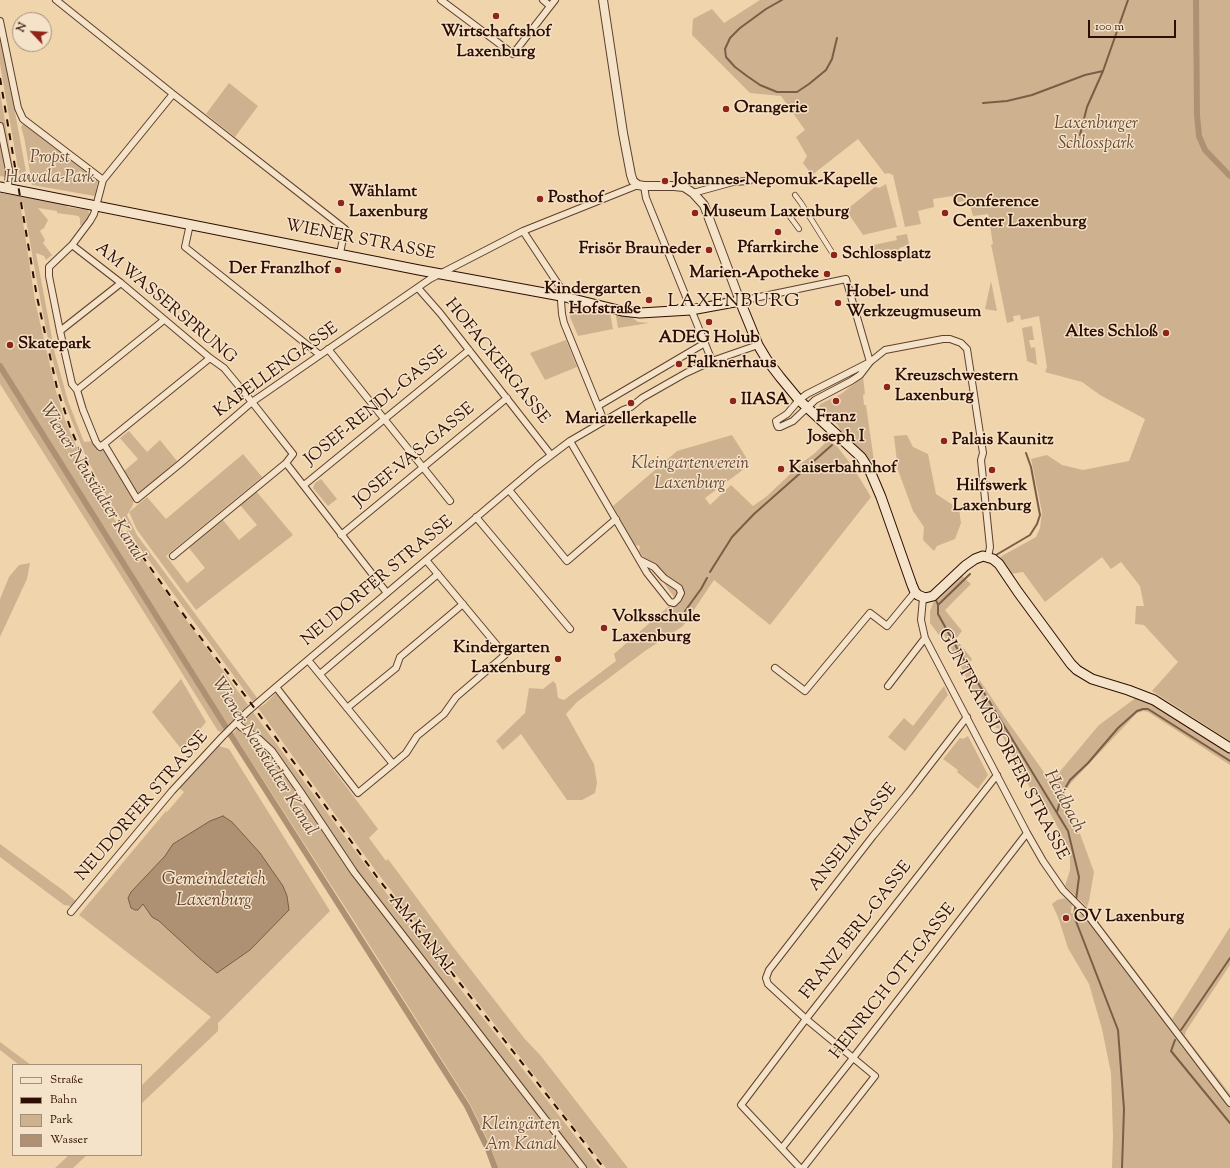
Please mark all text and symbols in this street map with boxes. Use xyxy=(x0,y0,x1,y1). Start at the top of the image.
marker: Wirtschaftshof Laxenburg xyxy=(491,11,501,21)
north arrow xyxy=(12,12,52,52)
scale bar xyxy=(1090,12,1178,38)
text: 100 m xyxy=(1095,18,1124,36)
text: N xyxy=(13,20,31,35)
place label: Wirtschaftshof Laxenburg xyxy=(441,23,551,63)
place label: Orangerie xyxy=(734,99,808,119)
marker: Orangerie xyxy=(721,104,731,114)
park label: Laxenburger Schlosspark xyxy=(1054,115,1138,155)
park label: Propst Hawala-Park xyxy=(5,149,95,189)
place label: Johannes-Nepomuk-Kapelle xyxy=(673,171,878,191)
marker: Johannes-Nepomuk-Kapelle xyxy=(660,176,670,186)
place label: Wählamt Laxenburg xyxy=(349,183,428,223)
place label: Posthof xyxy=(548,189,604,209)
place label: Conference Center Laxenburg xyxy=(953,193,1087,233)
marker: Posthof xyxy=(535,194,545,204)
marker: Wählamt Laxenburg xyxy=(336,198,346,208)
place label: Museum Laxenburg xyxy=(703,203,849,223)
marker: Museum Laxenburg xyxy=(690,208,700,218)
marker: Conference Center Laxenburg xyxy=(940,208,950,218)
street label: WIENER STRASSE xyxy=(283,216,437,266)
marker: Pfarrkirche xyxy=(773,227,783,237)
street label: AM WASSERSPRUNG xyxy=(90,239,240,369)
place label: Pfarrkirche xyxy=(737,239,819,259)
place label: Frisör Brauneder xyxy=(579,240,701,260)
marker: Frisör Brauneder xyxy=(704,245,714,255)
place label: Schlossplatz xyxy=(842,245,931,265)
marker: Schlossplatz xyxy=(829,250,839,260)
place label: Der Franzlhof xyxy=(229,260,330,280)
place label: Marien-Apotheke xyxy=(689,264,819,284)
marker: Der Franzlhof xyxy=(333,265,343,275)
marker: Marien-Apotheke xyxy=(822,269,832,279)
place label: Kindergarten Hofstraße xyxy=(544,280,641,320)
place label: Hobel- und Werkzeugmuseum xyxy=(846,283,981,323)
district label: LAXENBURG xyxy=(668,292,800,314)
street label: HOFACKERGASSE xyxy=(439,295,553,429)
marker: Kindergarten Hofstraße xyxy=(644,295,654,305)
marker: Hobel- und Werkzeugmuseum xyxy=(833,298,843,308)
marker: ADEG Holub xyxy=(704,317,714,327)
street label: KAPELLENGASSE xyxy=(211,319,343,423)
place label: Altes Schloß xyxy=(1065,323,1158,343)
marker: Altes Schloß xyxy=(1161,328,1171,338)
place label: ADEG Holub xyxy=(658,329,760,349)
place label: Skatepark xyxy=(18,335,91,355)
marker: Skatepark xyxy=(5,340,15,350)
street label: JOSEF-RENDL-GASSE xyxy=(301,343,453,471)
place label: Falknerhaus xyxy=(687,354,776,374)
marker: Falknerhaus xyxy=(674,359,684,369)
place label: Kreuzschwestern Laxenburg xyxy=(895,367,1019,407)
marker: Kreuzschwestern Laxenburg xyxy=(882,382,892,392)
place label: IIASA xyxy=(741,391,789,411)
marker: IIASA xyxy=(728,396,738,406)
marker: Franz Joseph I xyxy=(831,396,841,406)
marker: Mariazellerkapelle xyxy=(626,398,636,408)
water label: Wiener Neustädter Kanal xyxy=(33,400,149,566)
street label: JOSEF-VAS-GASSE xyxy=(350,400,480,512)
place label: Franz Joseph I xyxy=(807,408,865,448)
place label: Mariazellerkapelle xyxy=(565,410,697,430)
place label: Palais Kaunitz xyxy=(952,431,1054,451)
marker: Palais Kaunitz xyxy=(939,436,949,446)
park label: Kleingartenverein Laxenburg xyxy=(631,455,749,495)
place label: Kaiserbahnhof xyxy=(789,459,897,479)
marker: Kaiserbahnhof xyxy=(776,464,786,474)
marker: Hilfswerk Laxenburg xyxy=(987,465,997,475)
place label: Hilfswerk Laxenburg xyxy=(953,477,1031,517)
street label: NEUDORFER STRASSE xyxy=(298,513,458,651)
place label: Volksschule Laxenburg xyxy=(612,608,701,648)
marker: Volksschule Laxenburg xyxy=(599,623,609,633)
street label: GUNTRAMSDORFER STRASSE xyxy=(932,626,1072,864)
place label: Kindergarten Laxenburg xyxy=(453,639,550,679)
marker: Kindergarten Laxenburg xyxy=(553,654,563,664)
water label: Wiener Neustädter Kanal xyxy=(205,674,321,840)
street label: NEUDORFER STRASSE xyxy=(72,728,214,886)
water label: Heidbach xyxy=(1038,767,1088,837)
street label: ANSELMGASSE xyxy=(806,780,902,896)
street label: FRANZ BERL-GASSE xyxy=(797,858,917,1004)
water label: Gemeindeteich Laxenburg xyxy=(162,870,266,912)
street label: AM KANAL xyxy=(383,892,459,980)
street label: HEINRICH OTT-GASSE xyxy=(827,900,961,1064)
place label: OV Laxenburg xyxy=(1074,908,1184,928)
marker: OV Laxenburg xyxy=(1061,913,1071,923)
legend xyxy=(12,1064,142,1156)
text: Straße xyxy=(50,1071,83,1089)
text: Bahn xyxy=(50,1091,77,1109)
text: Park xyxy=(50,1111,73,1129)
park label: Kleingärten Am Kanal xyxy=(482,1116,560,1156)
text: Wasser xyxy=(50,1131,88,1149)

